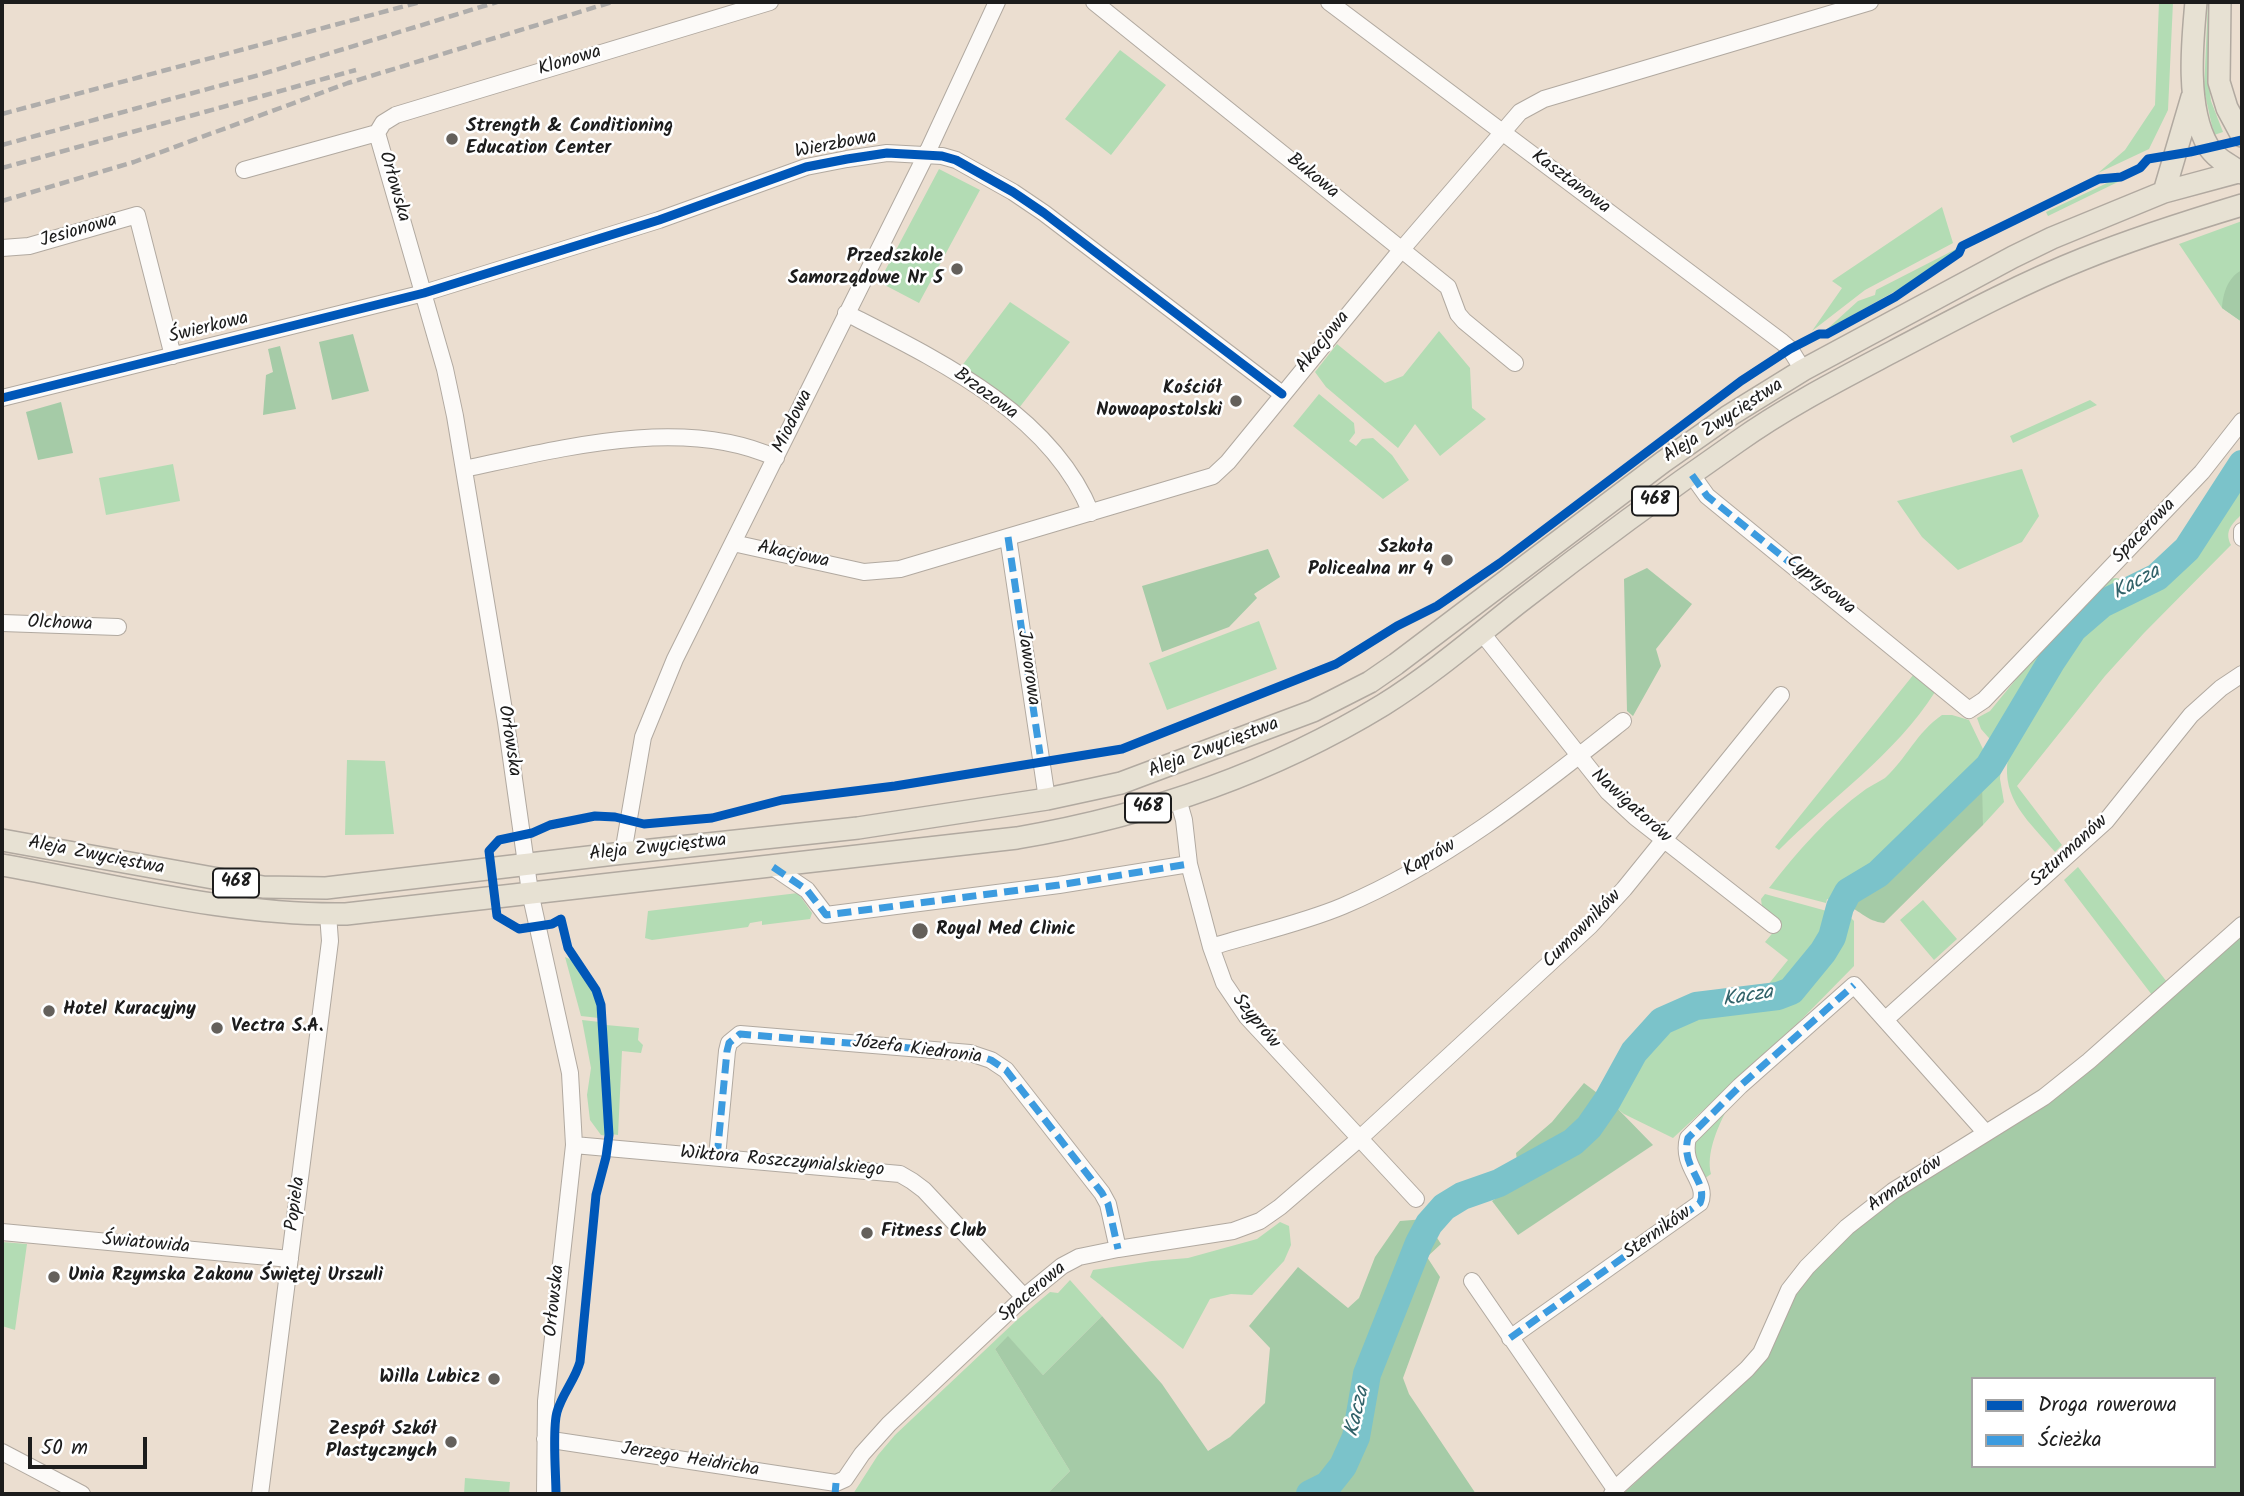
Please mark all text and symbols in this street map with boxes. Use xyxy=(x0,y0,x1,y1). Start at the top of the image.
street label: Klonowa xyxy=(536,42,604,82)
place label: Strength & Conditioning Education Center xyxy=(466,117,673,161)
street label: Wierzbowa xyxy=(793,127,879,165)
marker: Strength & Conditioning Education Center xyxy=(444,131,460,147)
street label: Kasztanowa xyxy=(1526,146,1614,220)
street label: Orłowska xyxy=(372,149,414,225)
street label: Bukowa xyxy=(1281,149,1343,205)
street label: Jesionowa xyxy=(38,210,120,254)
place label: Przedszkole Samorządowe Nr 5 xyxy=(788,247,943,291)
marker: Przedszkole Samorządowe Nr 5 xyxy=(949,261,965,277)
street label: Akacjowa xyxy=(1292,307,1356,379)
street label: Świerkowa xyxy=(167,308,251,350)
street label: Brzozowa xyxy=(948,364,1022,426)
street label: Aleja Zwycięstwa xyxy=(1660,375,1788,469)
place label: Kościół Nowoapostolski xyxy=(1096,379,1222,423)
street label: Miodowa xyxy=(769,386,819,458)
marker: Kościół Nowoapostolski xyxy=(1228,393,1244,409)
road number: 468 xyxy=(1632,486,1678,516)
street label: Spacerowa xyxy=(2108,495,2182,569)
street label: Akacjowa xyxy=(755,537,831,575)
place label: Szkoła Policealna nr 4 xyxy=(1308,538,1433,582)
street label: Cyprysowa xyxy=(1781,551,1859,621)
marker: Szkoła Policealna nr 4 xyxy=(1439,552,1455,568)
water label: Kacza xyxy=(2109,561,2165,607)
street label: Olchowa xyxy=(27,612,93,638)
street label: Jaworowa xyxy=(1010,629,1044,707)
street label: Orłowska xyxy=(491,704,525,778)
street label: Aleja Zwycięstwa xyxy=(1145,714,1283,784)
street label: Nawigatorów xyxy=(1585,765,1675,849)
road number: 468 xyxy=(1125,794,1171,822)
street label: Szturmanów xyxy=(2026,811,2114,893)
street label: Aleja Zwycięstwa xyxy=(588,830,728,868)
street label: Aleja Zwycięstwa xyxy=(26,833,166,881)
street label: Kaprów xyxy=(1400,835,1460,883)
road number: 468 xyxy=(213,868,259,898)
street label: Cumowników xyxy=(1539,886,1627,974)
place label: Royal Med Clinic xyxy=(936,920,1076,942)
marker: Royal Med Clinic xyxy=(910,921,930,941)
water label: Kacza xyxy=(1721,982,1775,1014)
street label: Szyprów xyxy=(1226,990,1284,1054)
place label: Hotel Kuracyjny xyxy=(63,1000,196,1022)
marker: Hotel Kuracyjny xyxy=(41,1003,57,1019)
place label: Vectra S.A. xyxy=(231,1017,324,1039)
marker: Vectra S.A. xyxy=(209,1020,225,1036)
street label: Józefa Kiedronia xyxy=(851,1032,983,1070)
street label: Wiktora Roszczynialskiego xyxy=(679,1143,885,1183)
street label: Armatorów xyxy=(1864,1152,1948,1218)
street label: Popiela xyxy=(282,1175,312,1233)
street label: Sterników xyxy=(1620,1203,1696,1265)
place label: Fitness Club xyxy=(881,1222,986,1244)
marker: Fitness Club xyxy=(859,1225,875,1241)
street label: Światowida xyxy=(101,1230,191,1260)
street label: Spacerowa xyxy=(994,1258,1072,1328)
street label: Orłowska xyxy=(541,1264,571,1338)
place label: Unia Rzymska Zakonu Świętej Urszuli xyxy=(68,1266,383,1288)
marker: Unia Rzymska Zakonu Świętej Urszuli xyxy=(46,1269,62,1285)
place label: Willa Lubicz xyxy=(379,1368,480,1390)
marker: Willa Lubicz xyxy=(486,1371,502,1387)
legend xyxy=(1971,1377,2216,1468)
water label: Kacza xyxy=(1341,1384,1377,1440)
text: Droga rowerowa xyxy=(2038,1389,2177,1422)
place label: Zespół Szkół Plastycznych xyxy=(326,1420,437,1464)
scale bar xyxy=(32,1422,150,1466)
text: Ścieżka xyxy=(2038,1424,2102,1457)
text: 50 m xyxy=(41,1432,88,1465)
marker: Zespół Szkół Plastycznych xyxy=(443,1434,459,1450)
street label: Jerzego Heidricha xyxy=(619,1439,761,1483)

